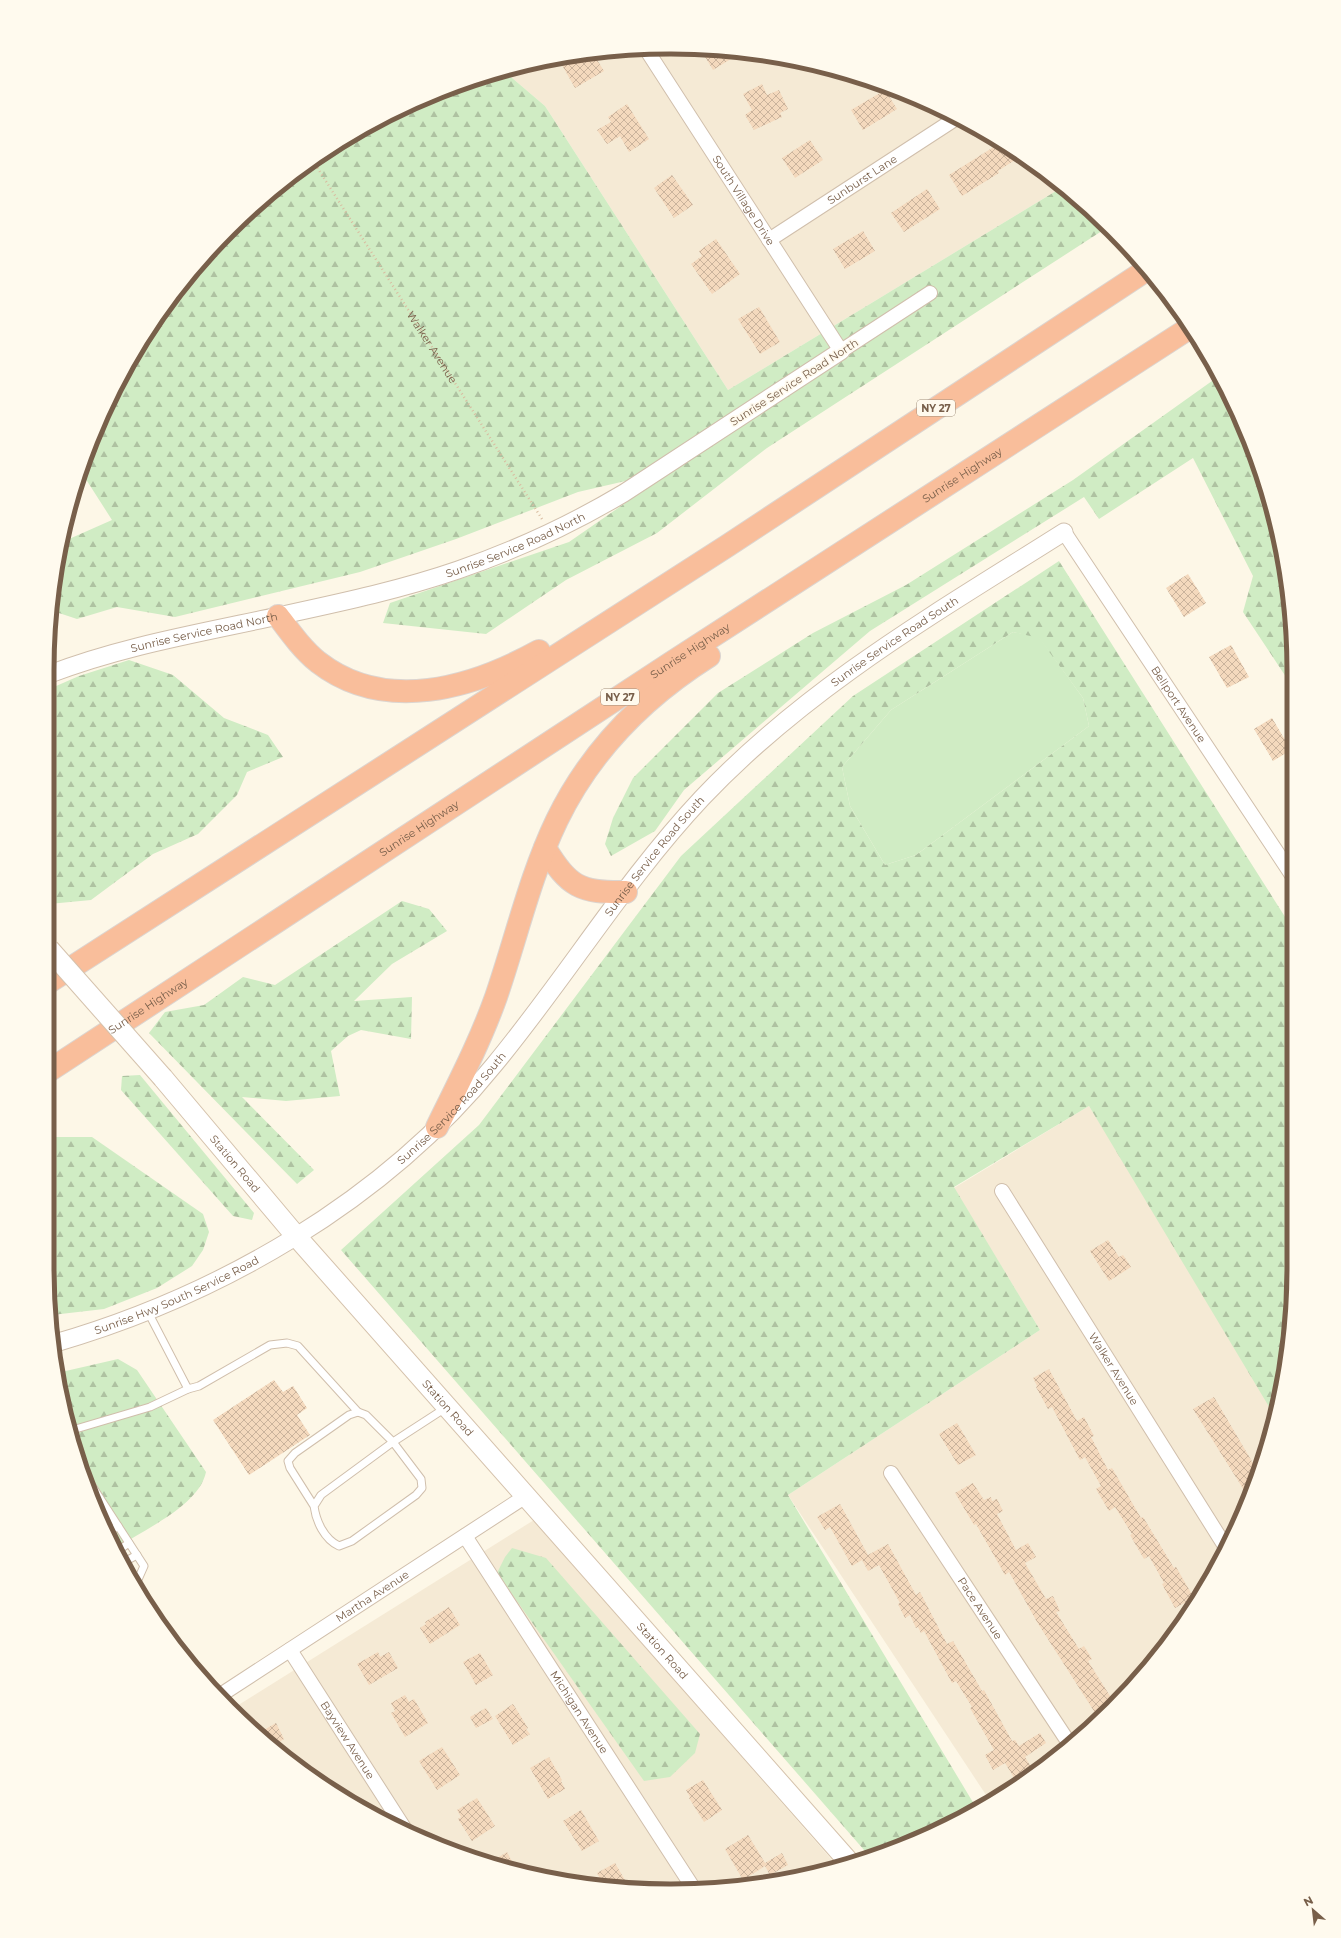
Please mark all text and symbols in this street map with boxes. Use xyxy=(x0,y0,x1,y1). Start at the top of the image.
street label: Sunburst Lane xyxy=(824,151,900,207)
street label: South Village Drive xyxy=(709,152,778,248)
street label: Walker Avenue xyxy=(404,308,461,386)
street label: Sunrise Service Road North xyxy=(727,335,861,429)
road number: NY 27 xyxy=(917,400,955,416)
street label: Sunrise Highway xyxy=(919,444,1005,506)
street label: Sunrise Service Road North xyxy=(444,509,587,581)
street label: Sunrise Service Road South xyxy=(828,593,961,690)
street label: Sunrise Service Road North xyxy=(129,609,279,655)
street label: Sunrise Highway xyxy=(647,620,733,682)
street label: Bellport Avenue xyxy=(1148,664,1209,746)
road number: NY 27 xyxy=(601,689,639,705)
street label: Sunrise Service Road South xyxy=(601,793,707,919)
street label: Sunrise Highway xyxy=(376,797,461,859)
street label: Sunrise Highway xyxy=(105,975,190,1037)
street label: Sunrise Service Road South xyxy=(394,1049,509,1167)
street label: Station Road xyxy=(207,1132,263,1195)
street label: Sunrise Hwy South Service Road xyxy=(92,1253,261,1337)
street label: Walker Avenue xyxy=(1086,1330,1142,1408)
street label: Station Road xyxy=(419,1377,477,1439)
street label: Martha Avenue xyxy=(333,1567,412,1625)
street label: Pace Avenue xyxy=(955,1575,1006,1642)
street label: Station Road xyxy=(634,1620,691,1682)
street label: Michigan Avenue xyxy=(547,1668,611,1757)
street label: Bayview Avenue xyxy=(318,1698,378,1782)
north arrow xyxy=(1293,1890,1333,1930)
text: N xyxy=(1301,1893,1316,1909)

